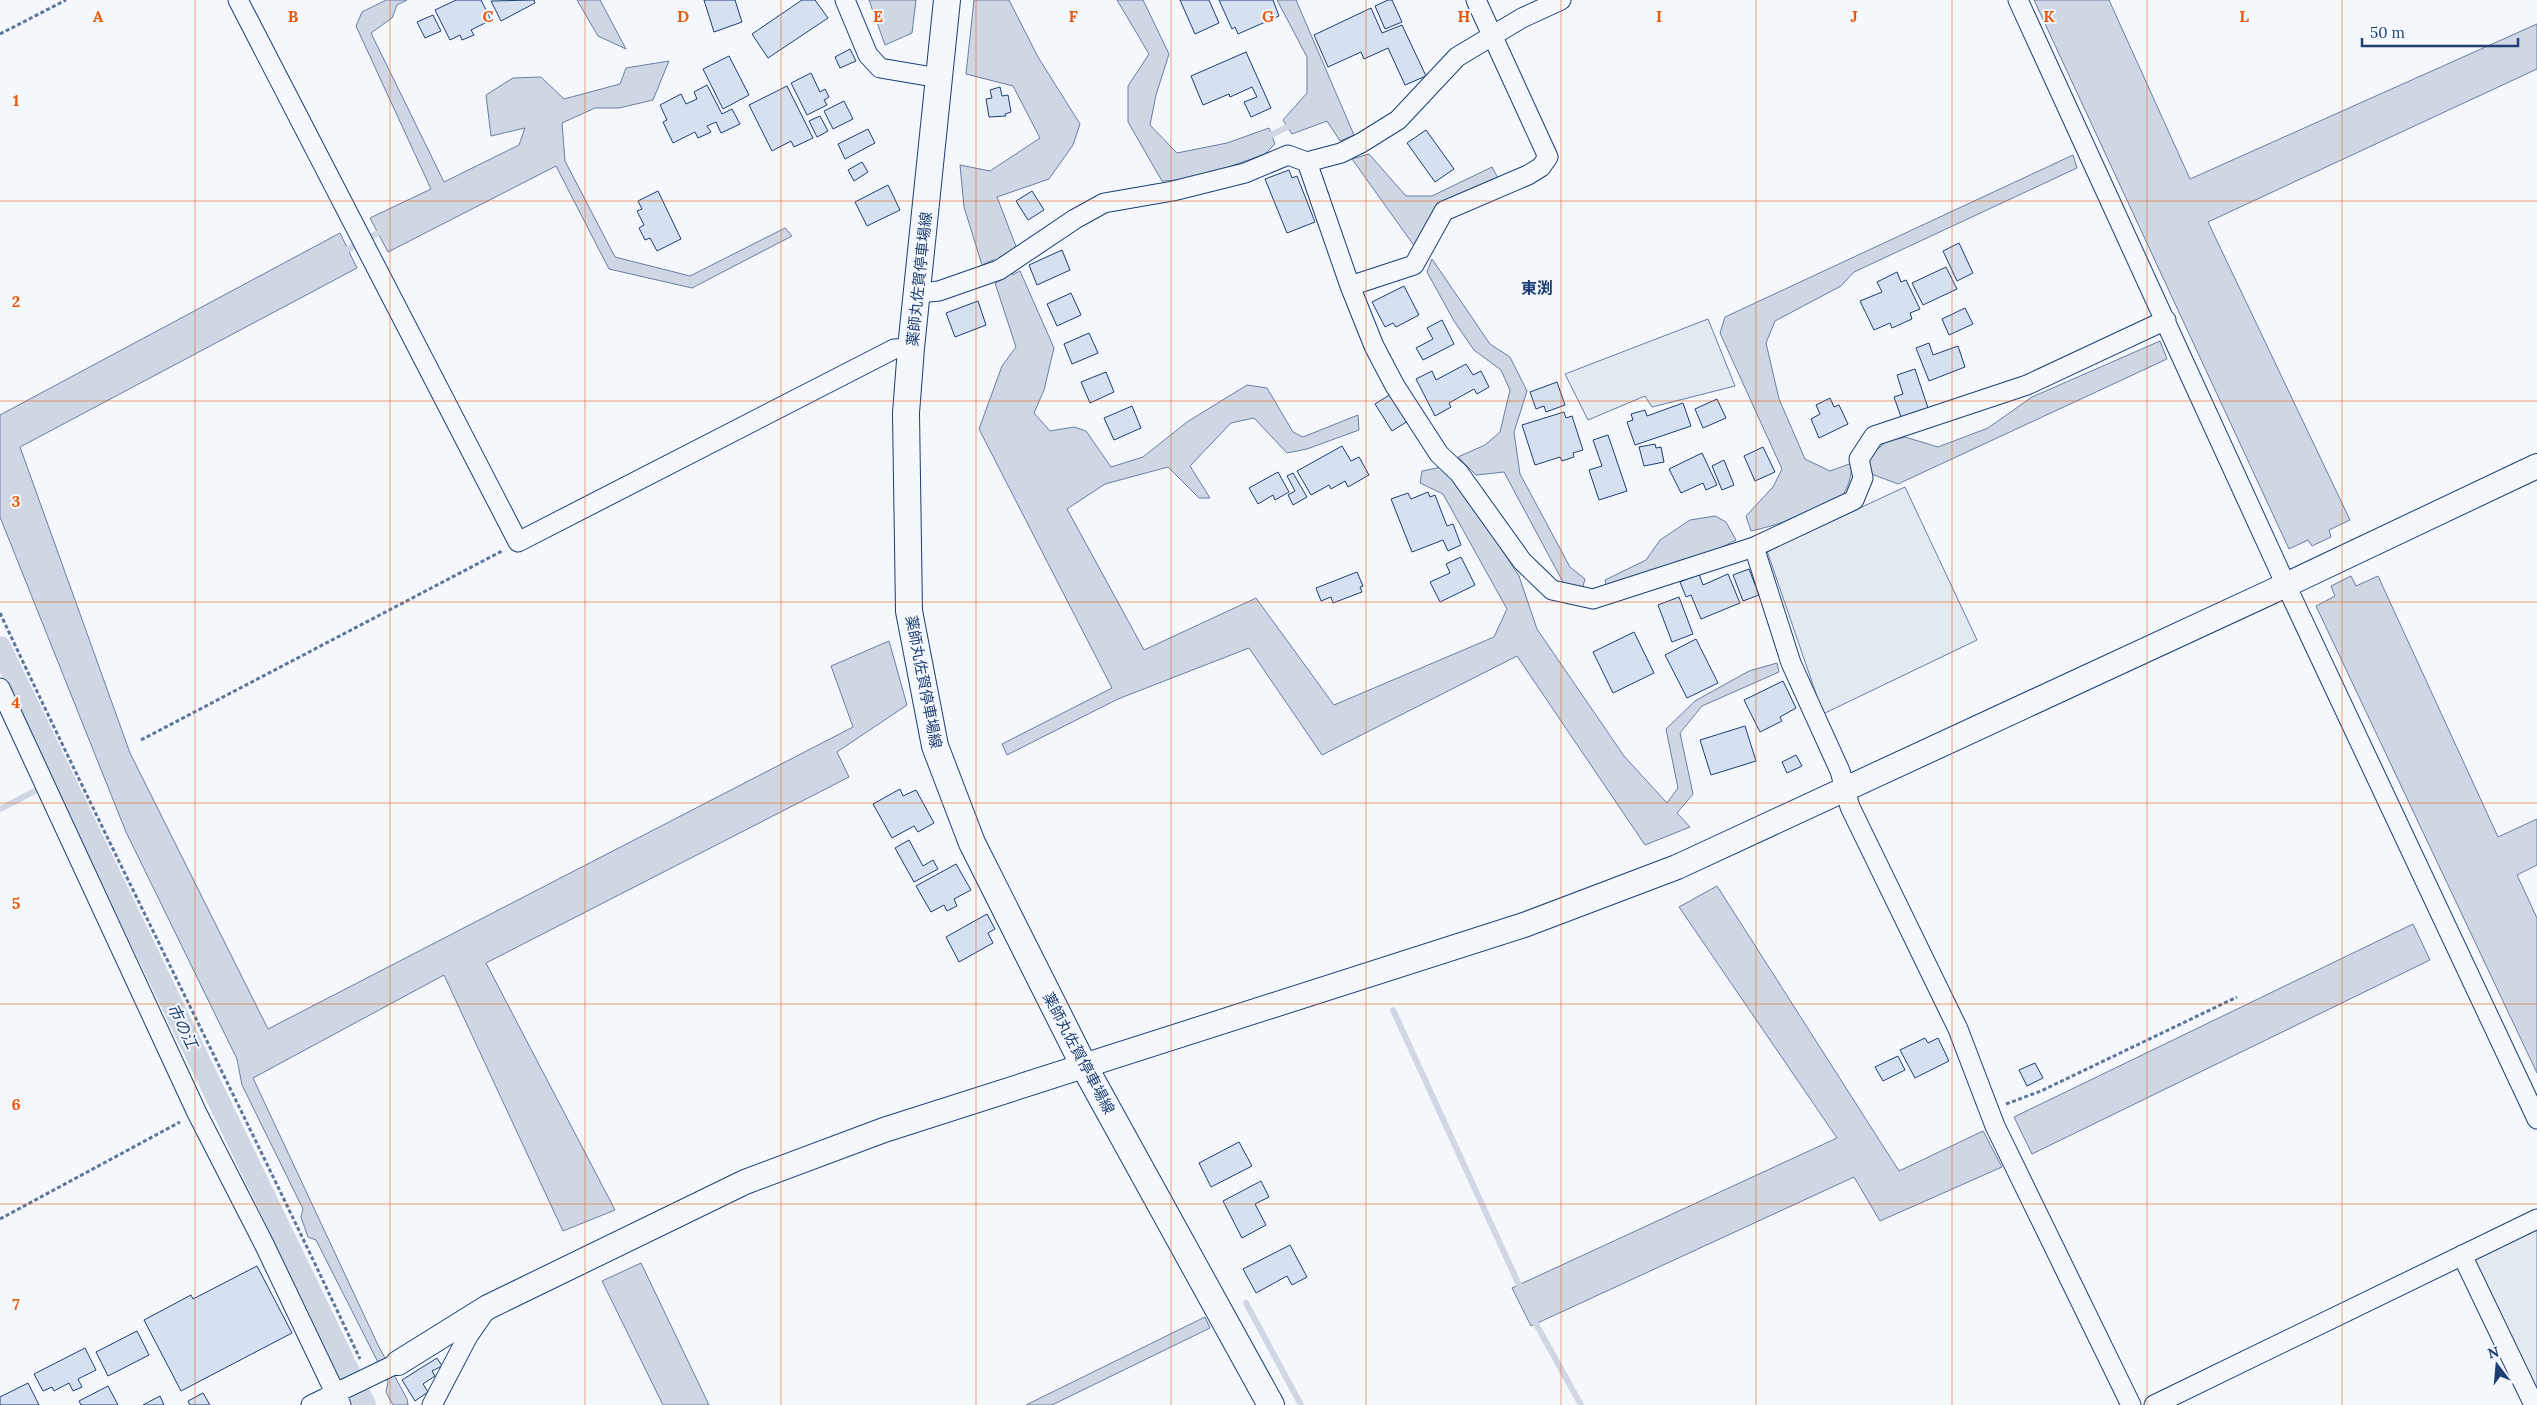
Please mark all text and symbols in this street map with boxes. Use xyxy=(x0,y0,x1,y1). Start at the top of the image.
text: A xyxy=(93,6,104,26)
text: B xyxy=(288,6,299,26)
text: C xyxy=(482,6,494,26)
text: D xyxy=(677,6,689,26)
text: E xyxy=(873,6,883,26)
text: F xyxy=(1068,6,1078,26)
text: G xyxy=(1262,6,1274,26)
text: H xyxy=(1458,6,1471,26)
text: I xyxy=(1656,6,1662,26)
text: J xyxy=(1850,6,1858,26)
text: K xyxy=(2043,6,2055,26)
text: L xyxy=(2239,6,2249,26)
scale bar xyxy=(2362,15,2518,47)
text: 50 m xyxy=(2370,23,2405,42)
text: 1 xyxy=(13,90,19,110)
street label: 薬師丸佐賀停車場線 xyxy=(902,211,936,347)
district label: 東渕 xyxy=(1521,278,1553,298)
text: 2 xyxy=(12,291,20,311)
text: 3 xyxy=(12,491,21,511)
street label: 薬師丸佐賀停車場線 xyxy=(902,614,946,750)
text: 4 xyxy=(12,692,21,712)
text: 5 xyxy=(12,893,21,913)
street label: 薬師丸佐賀停車場線 xyxy=(1039,989,1119,1117)
water label: 市の江 xyxy=(163,1000,203,1054)
text: 6 xyxy=(11,1094,21,1114)
text: 7 xyxy=(12,1294,20,1314)
north arrow xyxy=(2472,1340,2522,1390)
text: N xyxy=(2486,1342,2501,1363)

